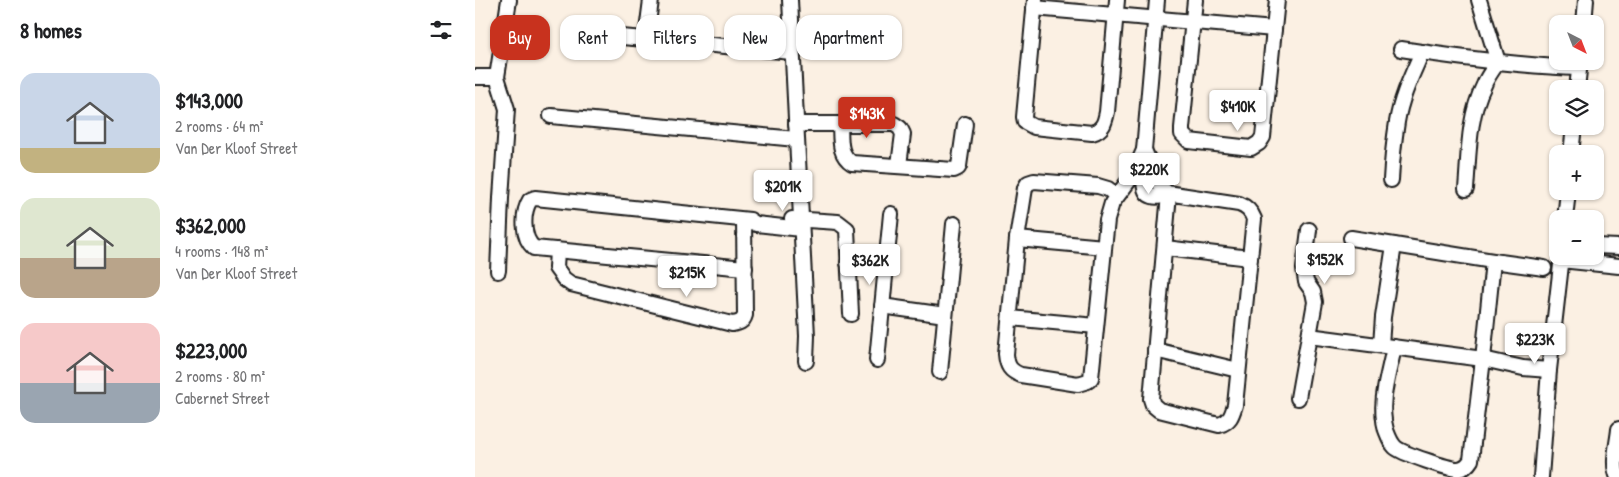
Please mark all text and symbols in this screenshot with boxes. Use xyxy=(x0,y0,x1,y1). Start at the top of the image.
chip: Buy xyxy=(490,15,550,60)
chip: Rent xyxy=(560,15,626,60)
chip: Filters xyxy=(636,15,714,60)
chip: New xyxy=(724,15,786,60)
chip: Apartment xyxy=(796,15,902,60)
north arrow xyxy=(1549,15,1604,70)
map controls xyxy=(1549,15,1604,265)
text: 8 homes xyxy=(20,16,82,45)
icon: filters xyxy=(427,16,455,44)
button: layers xyxy=(1549,80,1604,135)
text: $143,000 xyxy=(175,86,243,115)
pin: $410K xyxy=(1203,90,1273,132)
icon: home xyxy=(60,93,120,153)
text: $410K xyxy=(1220,95,1256,117)
pin: $143K xyxy=(832,96,902,139)
text: $143K xyxy=(849,102,885,124)
text: 2 rooms · 64 m² xyxy=(175,115,263,137)
text: Van Der Kloof Street xyxy=(175,137,297,159)
button: + xyxy=(1549,145,1604,200)
pin: $220K xyxy=(1114,152,1184,195)
text: $220K xyxy=(1130,158,1168,180)
pin: $201K xyxy=(748,170,818,212)
text: $201K xyxy=(765,175,801,197)
button: − xyxy=(1549,210,1604,265)
text: $362,000 xyxy=(175,211,246,240)
icon: home xyxy=(60,218,120,278)
text: 4 rooms · 148 m² xyxy=(175,240,268,262)
pin: $152K xyxy=(1290,242,1360,285)
pin: $362K xyxy=(835,244,905,286)
text: $152K xyxy=(1307,248,1343,270)
text: $362K xyxy=(851,249,889,271)
pin: $215K xyxy=(652,256,722,298)
text: $215K xyxy=(669,261,705,283)
text: Van Der Kloof Street xyxy=(175,262,297,284)
pin: $223K xyxy=(1500,322,1570,365)
text: $223K xyxy=(1516,328,1554,350)
text: $223,000 xyxy=(175,336,247,365)
icon: home xyxy=(60,343,120,403)
text: 2 rooms · 80 m² xyxy=(175,365,265,387)
text: Cabernet Street xyxy=(175,387,269,409)

